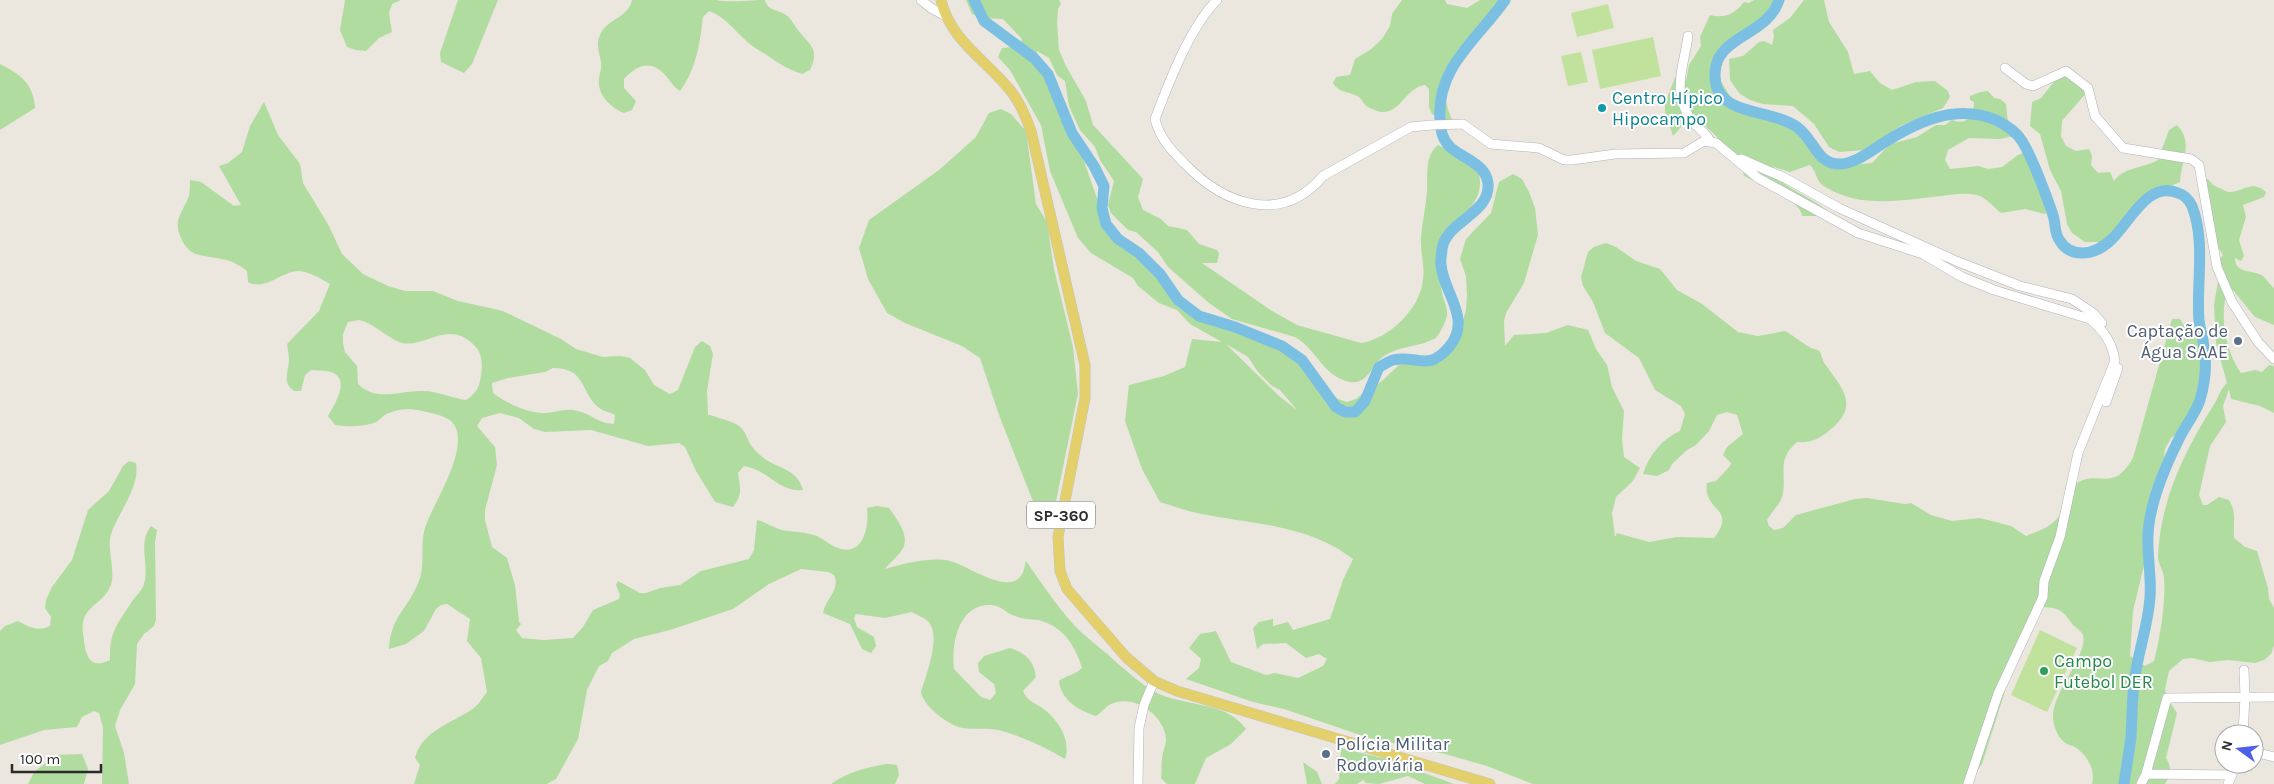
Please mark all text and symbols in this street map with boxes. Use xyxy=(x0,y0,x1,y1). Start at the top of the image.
place label: Centro Hípico Hipocampo xyxy=(1612,87,1723,130)
marker: Centro Hípico Hipocampo xyxy=(1596,102,1608,114)
place label: Captação de Água SAAE xyxy=(2127,320,2228,363)
marker: Captação de Água SAAE xyxy=(2232,335,2244,347)
road number: SP-360 xyxy=(1027,502,1095,528)
place label: Campo Futebol DER xyxy=(2054,650,2153,693)
marker: Campo Futebol DER xyxy=(2038,665,2050,677)
north arrow xyxy=(2214,724,2264,774)
place label: Polícia Militar Rodoviária xyxy=(1336,733,1450,776)
text: N xyxy=(2217,739,2236,753)
scale bar xyxy=(12,742,101,774)
marker: Polícia Militar Rodoviária xyxy=(1320,748,1332,760)
text: 100 m xyxy=(20,750,60,768)

